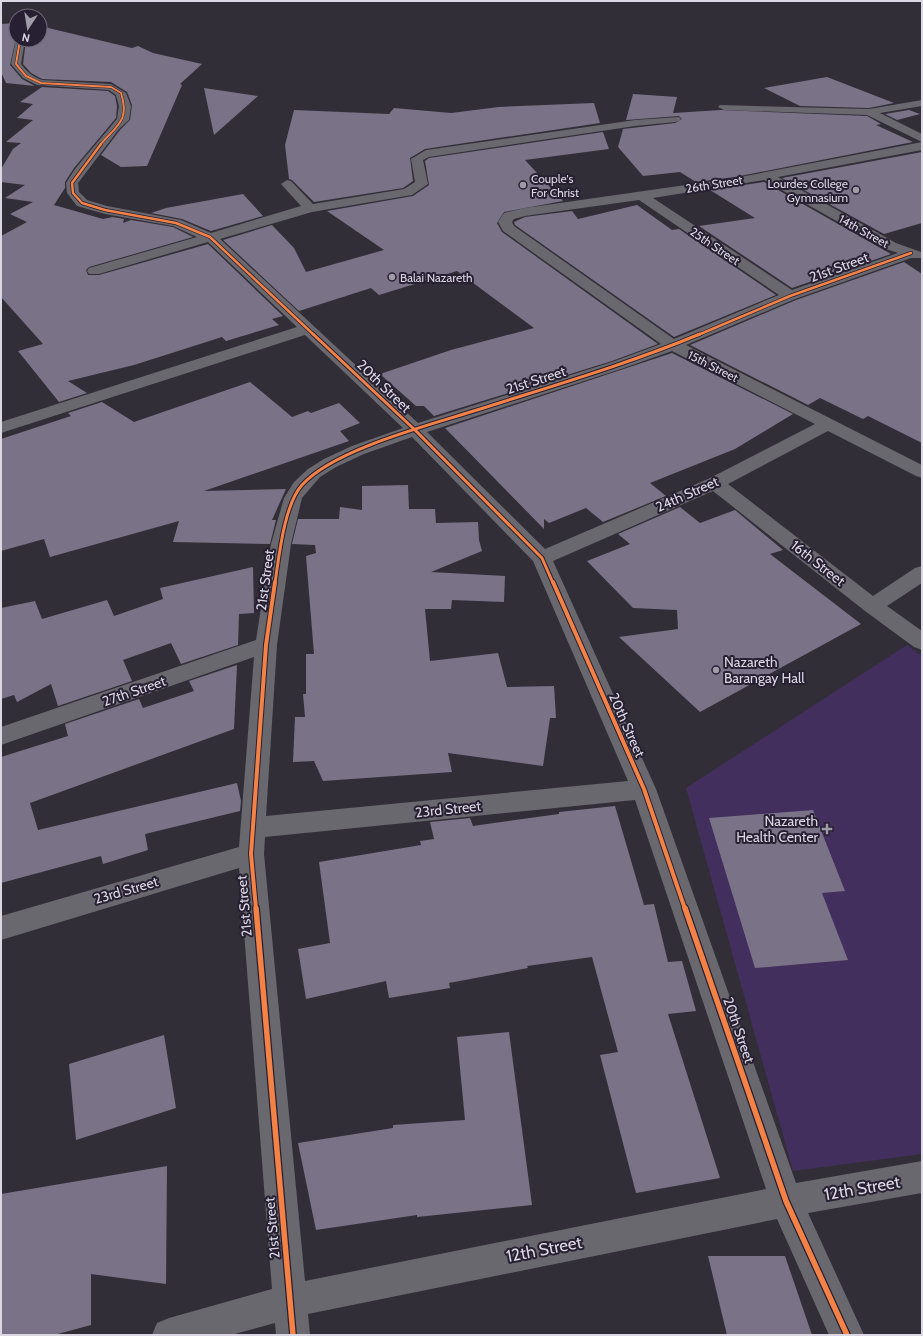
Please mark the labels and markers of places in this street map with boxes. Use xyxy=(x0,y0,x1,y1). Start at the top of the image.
place label: Couple's For Christ xyxy=(531,171,579,200)
place label: Lourdes College Gymnasium xyxy=(767,176,848,205)
marker: Couple's For Christ xyxy=(518,180,528,190)
marker: Lourdes College Gymnasium xyxy=(851,185,861,195)
place label: Balai Nazareth xyxy=(400,270,473,285)
marker: Balai Nazareth xyxy=(387,272,397,282)
place label: Nazareth Barangay Hall xyxy=(724,653,805,687)
marker: Nazareth Barangay Hall xyxy=(711,665,721,675)
place label: Nazareth Health Center xyxy=(736,812,819,846)
marker: Nazareth Health Center xyxy=(821,823,833,835)

